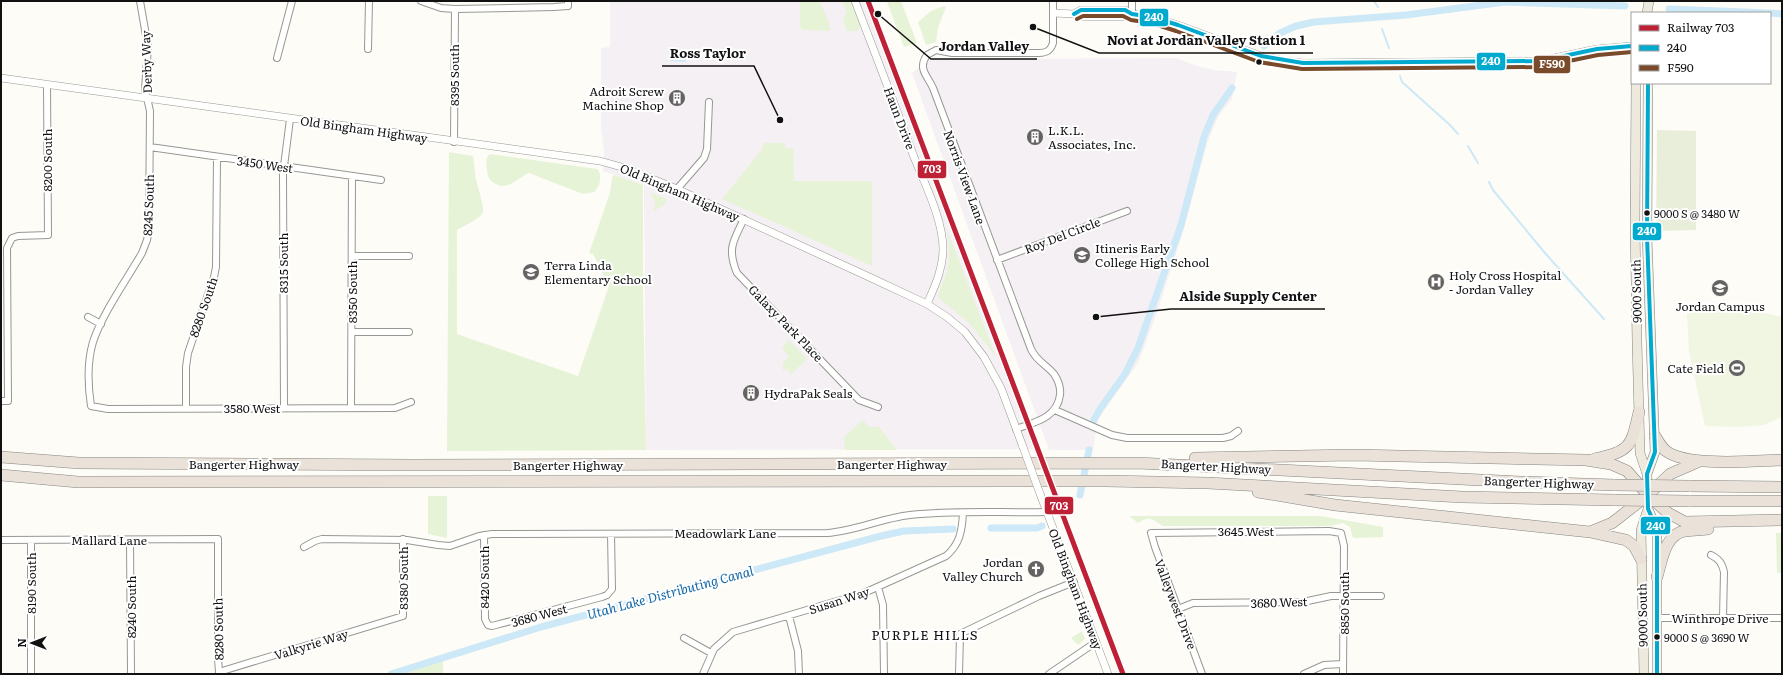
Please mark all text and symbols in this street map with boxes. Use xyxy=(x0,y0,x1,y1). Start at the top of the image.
line badge: 240 xyxy=(1139,8,1169,27)
text: 240 xyxy=(1144,8,1164,24)
legend xyxy=(1631,12,1771,84)
text: Railway 703 xyxy=(1667,18,1735,36)
callout: Novi at Jordan Valley Station 1 xyxy=(1099,28,1313,53)
street label: Derby Way xyxy=(136,30,156,94)
text: Novi at Jordan Valley Station 1 xyxy=(1107,30,1306,49)
callout: Jordan Valley xyxy=(931,34,1037,59)
text: Jordan Valley xyxy=(939,36,1029,55)
text: 240 xyxy=(1667,38,1687,56)
callout: Ross Taylor xyxy=(662,41,754,66)
text: Ross Taylor xyxy=(670,43,746,62)
street label: 8395 South xyxy=(445,44,463,106)
line badge: 240 xyxy=(1476,52,1506,71)
text: 240 xyxy=(1481,52,1501,68)
line badge: F590 xyxy=(1533,55,1571,74)
text: F590 xyxy=(1539,55,1565,71)
unlabelled marker xyxy=(1254,57,1264,67)
text: F590 xyxy=(1667,58,1694,76)
place label: Adroit Screw Machine Shop xyxy=(582,82,665,114)
street label: Haun Drive xyxy=(880,84,920,152)
building icon: Adroit Screw Machine Shop xyxy=(667,88,687,108)
street label: Old Bingham Highway xyxy=(299,111,429,147)
place label: L.K.L. Associates, Inc. xyxy=(1048,121,1136,153)
street label: Norris View Lane xyxy=(940,127,990,227)
building icon: L.K.L. Associates, Inc. xyxy=(1025,127,1045,147)
street label: 8200 South xyxy=(38,128,56,192)
street label: 3450 West xyxy=(236,151,294,177)
street label: Old Bingham Highway xyxy=(617,159,743,225)
line badge: 703 xyxy=(917,160,947,179)
text: 703 xyxy=(923,160,941,176)
street label: 8245 South xyxy=(138,174,158,236)
place label: 9000 S @ 3480 W xyxy=(1654,205,1740,221)
marker: 9000 S @ 3480 W xyxy=(1642,208,1652,218)
street label: Roy Del Circle xyxy=(1021,212,1103,258)
line badge: 240 xyxy=(1632,222,1662,241)
text: 240 xyxy=(1637,222,1657,238)
street label: 8315 South xyxy=(274,233,292,293)
place label: Itineris Early College High School xyxy=(1095,239,1209,271)
school or university icon: Itineris Early College High School xyxy=(1072,245,1092,265)
place label: Terra Linda Elementary School xyxy=(544,256,652,288)
street label: 9000 South xyxy=(1626,259,1646,323)
street label: 8350 South xyxy=(343,261,361,323)
school or university icon: Terra Linda Elementary School xyxy=(521,262,541,282)
place label: Holy Cross Hospital - Jordan Valley xyxy=(1449,266,1561,298)
hospital icon: Holy Cross Hospital - Jordan Valley xyxy=(1426,272,1446,292)
street label: 8280 South xyxy=(184,274,222,340)
school or university icon: Jordan Campus xyxy=(1710,278,1730,298)
street label: Galaxy Park Place xyxy=(745,281,827,365)
callout: Alside Supply Center xyxy=(1171,284,1325,309)
text: Alside Supply Center xyxy=(1179,286,1317,305)
place label: Jordan Campus xyxy=(1675,297,1765,315)
sports icon: Cate Field xyxy=(1727,358,1747,378)
place label: Cate Field xyxy=(1668,359,1725,377)
building icon: HydraPak Seals xyxy=(741,383,761,403)
place label: HydraPak Seals xyxy=(764,384,853,402)
street label: 3580 West xyxy=(224,399,281,417)
street label: Bangerter Highway xyxy=(1160,454,1272,478)
street label: Bangerter Highway xyxy=(189,455,299,473)
street label: Bangerter Highway xyxy=(837,455,947,473)
street label: Bangerter Highway xyxy=(513,456,623,474)
street label: Bangerter Highway xyxy=(1483,471,1595,493)
line badge: 703 xyxy=(1044,496,1074,515)
text: 703 xyxy=(1050,497,1068,513)
line badge: 240 xyxy=(1640,516,1671,535)
text: 240 xyxy=(1646,517,1666,533)
street label: 3645 West xyxy=(1218,522,1274,540)
street label: Meadowlark Lane xyxy=(674,524,776,542)
street label: Old Bingham Highway xyxy=(1045,526,1107,652)
street label: Mallard Lane xyxy=(71,531,147,549)
street label: 8380 South xyxy=(394,546,412,610)
street label: 8420 South xyxy=(475,546,493,608)
street label: 8190 South xyxy=(22,552,40,614)
place label: Jordan Valley Church xyxy=(942,553,1023,585)
street label: Valleywest Drive xyxy=(1150,556,1202,652)
church icon: Jordan Valley Church xyxy=(1026,559,1046,579)
water label: Utah Lake Distributing Canal xyxy=(585,561,756,623)
street label: 8850 South xyxy=(1335,572,1353,634)
street label: 8240 South xyxy=(122,576,140,638)
street label: Susan Way xyxy=(807,582,872,618)
street label: 9000 South xyxy=(1632,583,1652,647)
street label: 3680 West xyxy=(1250,592,1308,612)
street label: 8280 South xyxy=(208,597,228,660)
street label: 3680 West xyxy=(509,599,569,631)
street label: Winthrope Drive xyxy=(1671,609,1769,627)
north arrow xyxy=(12,623,52,663)
street label: Valkyrie Way xyxy=(272,624,350,664)
district label: PURPLE HILLS xyxy=(871,625,979,644)
place label: 9000 S @ 3690 W xyxy=(1664,629,1750,645)
marker: 9000 S @ 3690 W xyxy=(1652,632,1662,642)
text: N xyxy=(13,638,29,648)

